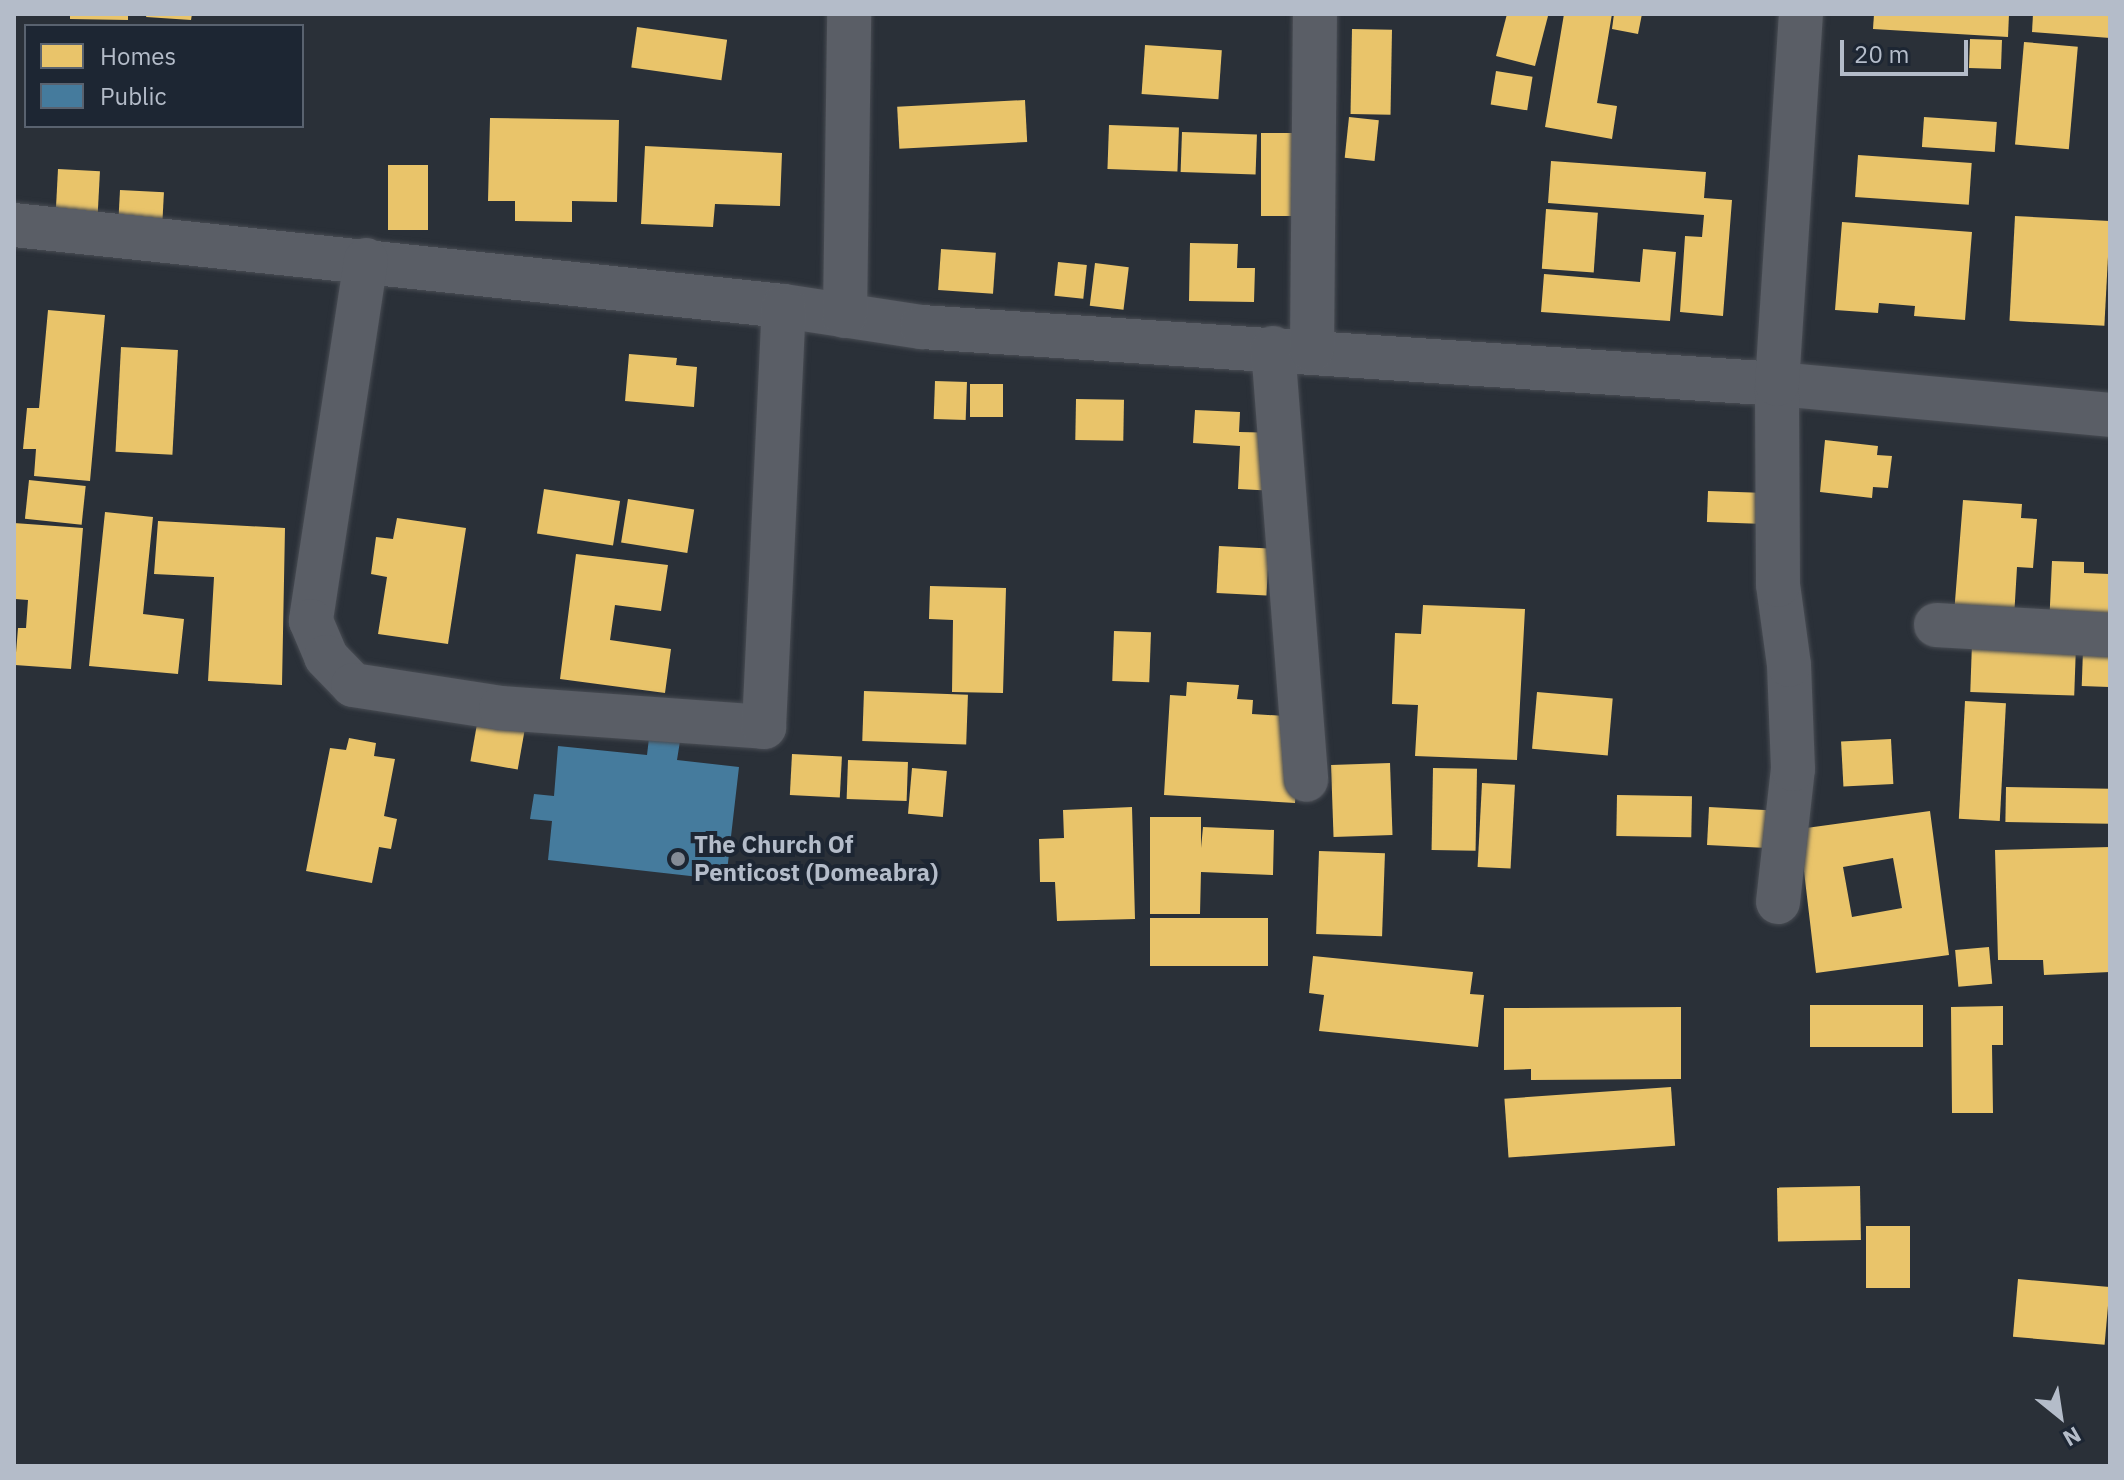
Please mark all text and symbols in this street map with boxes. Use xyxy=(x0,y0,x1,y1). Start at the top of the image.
legend xyxy=(24,24,304,128)
scale bar xyxy=(1844,24,1972,74)
text: 20 m xyxy=(1854,38,1909,70)
text: Homes xyxy=(100,40,176,72)
text: Public xyxy=(100,80,167,112)
place label: The Church Of Penticost (Domeabra) xyxy=(694,831,938,887)
marker: The Church Of Penticost (Domeabra) xyxy=(669,850,687,868)
north arrow xyxy=(2020,1376,2100,1456)
text: N xyxy=(2058,1421,2086,1454)

